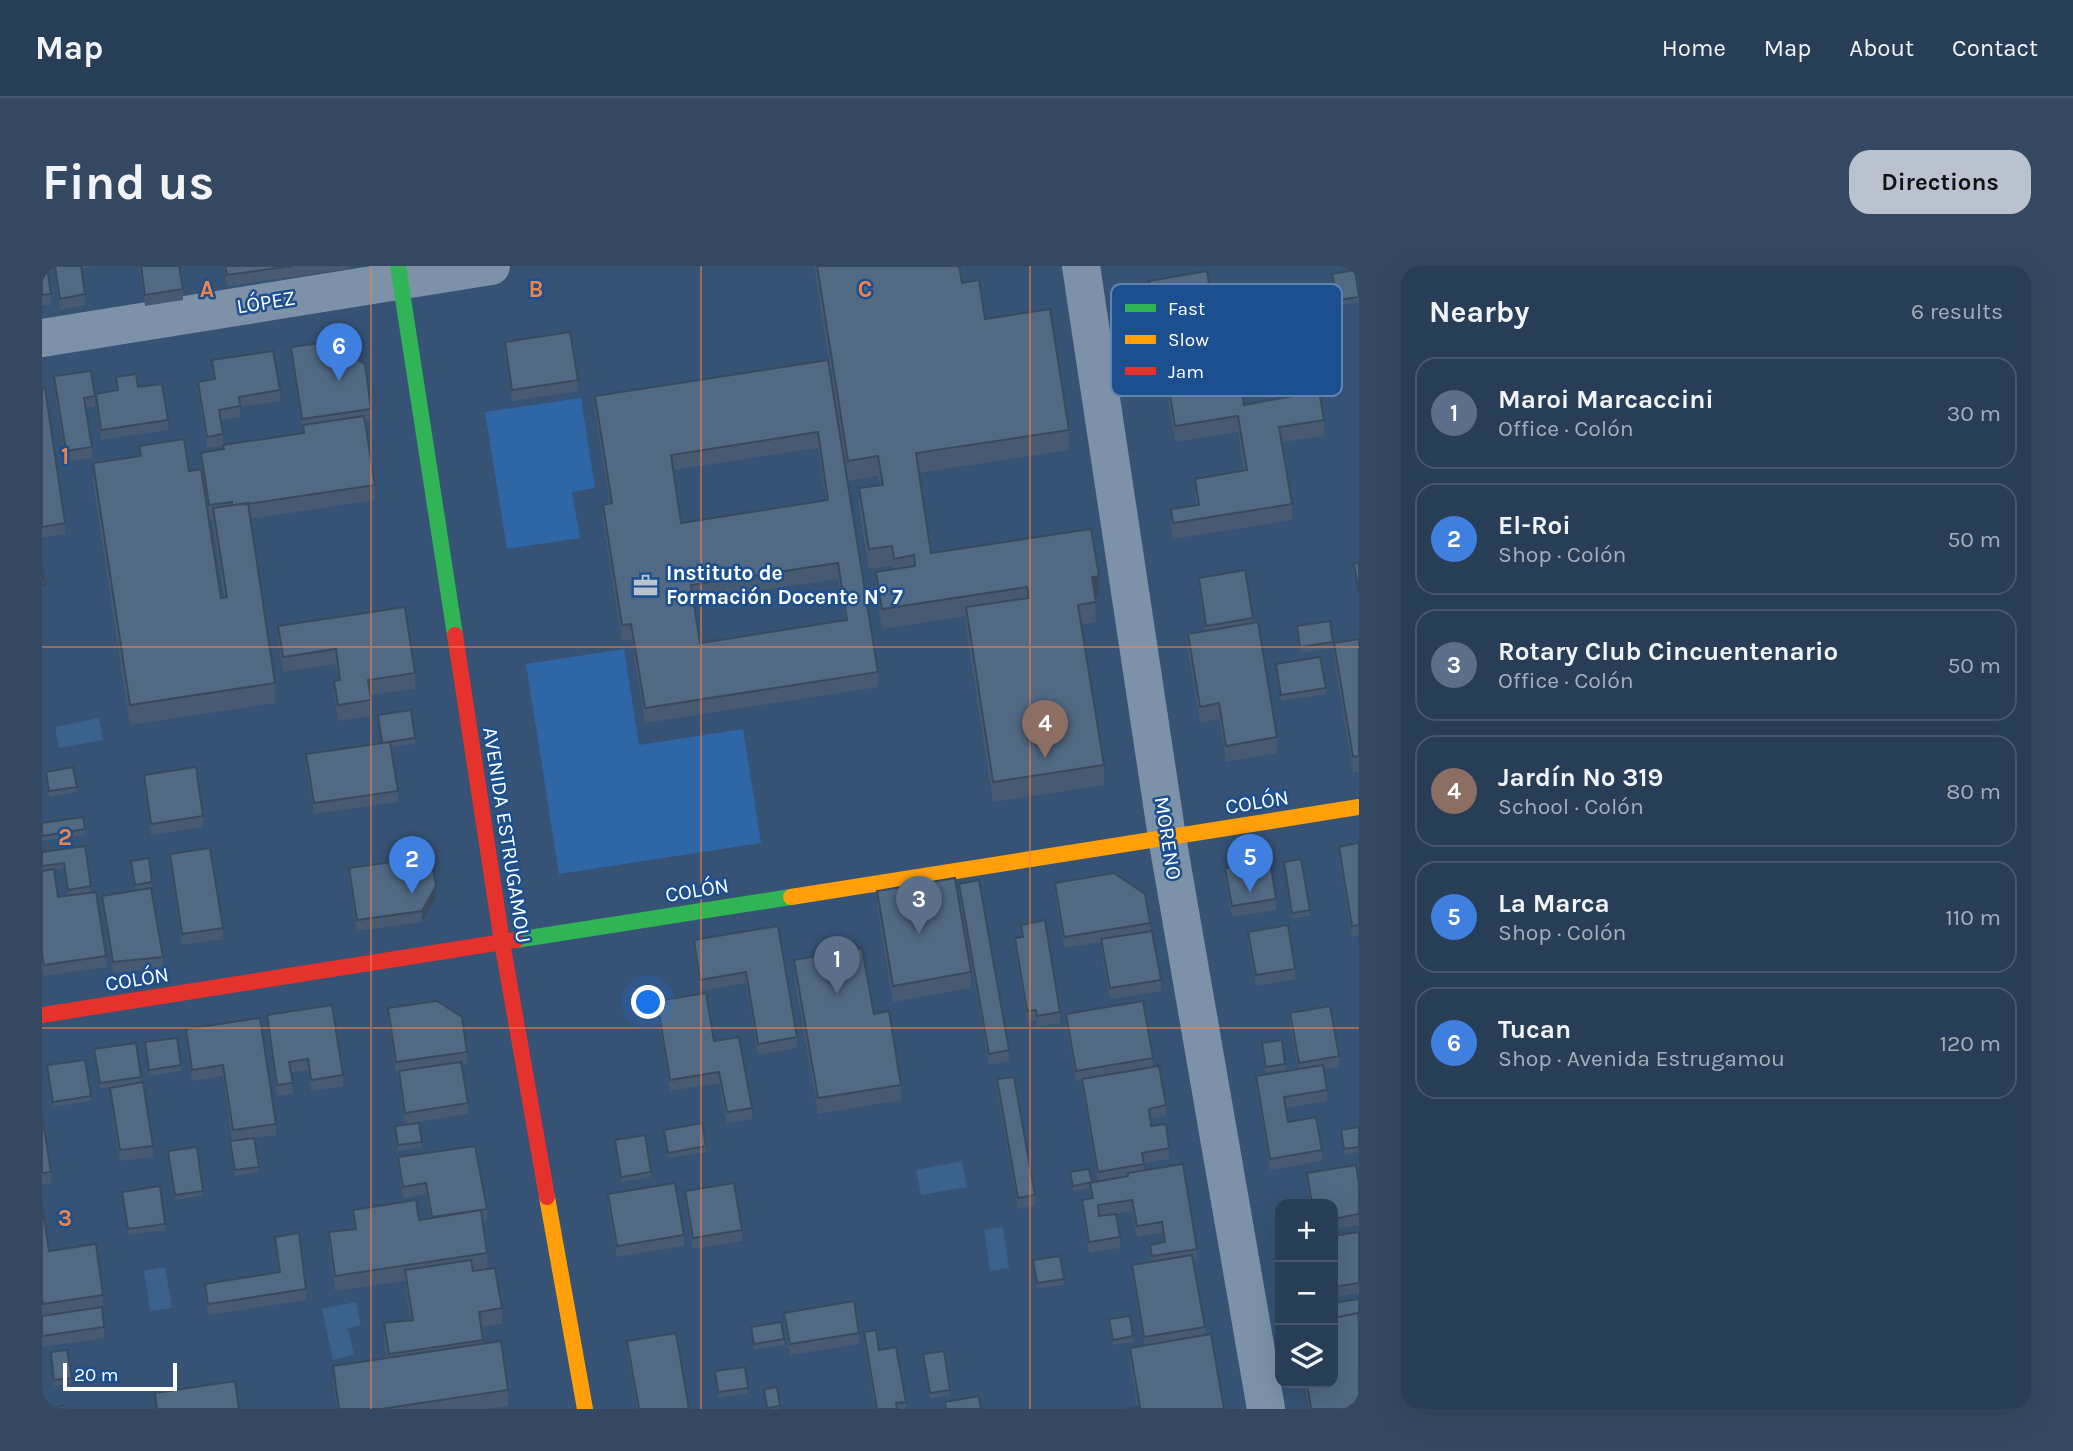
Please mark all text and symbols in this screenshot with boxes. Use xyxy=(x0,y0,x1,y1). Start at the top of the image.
text: Map xyxy=(35,29,103,67)
text: Home xyxy=(1662,34,1726,62)
text: Map xyxy=(1764,34,1811,62)
text: About xyxy=(1849,34,1914,62)
text: Contact xyxy=(1952,34,2038,62)
button: Directions xyxy=(1849,150,2031,214)
text: Find us xyxy=(42,154,214,211)
text: A xyxy=(200,276,214,303)
text: B xyxy=(529,276,543,303)
text: C xyxy=(858,276,872,303)
legend xyxy=(1111,284,1342,396)
street label: LÓPEZ xyxy=(235,286,297,318)
text: Nearby xyxy=(1429,294,1529,330)
text: Fast xyxy=(1168,298,1205,320)
text: 6 results xyxy=(1911,298,2003,325)
pin: 6 xyxy=(316,323,362,381)
text: Slow xyxy=(1168,329,1209,351)
text: Jam xyxy=(1168,361,1204,383)
text: Maroi Marcaccini xyxy=(1498,384,1714,415)
text: 1 xyxy=(1450,400,1458,427)
text: 30 m xyxy=(1947,400,2001,427)
text: Office · Colón xyxy=(1498,415,1634,442)
text: 1 xyxy=(61,443,69,470)
text: El-Roi xyxy=(1498,510,1571,541)
text: 2 xyxy=(1447,526,1461,553)
text: 50 m xyxy=(1947,526,2001,553)
text: Shop · Colón xyxy=(1498,541,1626,568)
place label: Instituto de Formación Docente N° 7 xyxy=(666,561,903,609)
office icon: Instituto de Formación Docente N° 7 xyxy=(632,571,660,599)
text: Rotary Club Cincuentenario xyxy=(1498,636,1838,667)
text: 3 xyxy=(1447,652,1461,679)
text: 50 m xyxy=(1947,652,2001,679)
text: Office · Colón xyxy=(1498,667,1634,694)
pin: 4 xyxy=(1022,700,1068,758)
street label: AVENIDA ESTRUGAMOU xyxy=(478,725,536,945)
text: Jardín Nº 319 xyxy=(1498,762,1663,793)
text: 4 xyxy=(1447,778,1461,805)
text: 80 m xyxy=(1946,778,2001,805)
street label: COLÓN xyxy=(1223,785,1291,819)
text: School · Colón xyxy=(1498,793,1644,820)
street label: MORENO xyxy=(1150,795,1186,881)
text: 2 xyxy=(58,824,72,851)
pin: 5 xyxy=(1227,834,1273,892)
pin: 2 xyxy=(389,836,435,894)
street label: COLÓN xyxy=(663,873,731,907)
pin: 3 xyxy=(896,876,942,934)
text: La Marca xyxy=(1498,888,1610,919)
text: 5 xyxy=(1447,904,1461,931)
text: 110 m xyxy=(1945,904,2001,931)
text: Shop · Colón xyxy=(1498,919,1626,946)
pin: 1 xyxy=(814,936,860,994)
street label: COLÓN xyxy=(103,962,171,996)
your location xyxy=(631,985,665,1019)
text: Tucan xyxy=(1498,1014,1571,1045)
text: 6 xyxy=(1447,1030,1461,1057)
text: 120 m xyxy=(1939,1030,2001,1057)
text: Shop · Avenida Estrugamou xyxy=(1498,1045,1785,1072)
map controls xyxy=(1275,1199,1338,1388)
button: + xyxy=(1275,1199,1338,1262)
text: 3 xyxy=(58,1205,72,1232)
button: − xyxy=(1275,1262,1338,1325)
button: layers xyxy=(1275,1325,1338,1388)
scale bar xyxy=(63,1360,177,1392)
text: 20 m xyxy=(74,1364,119,1386)

